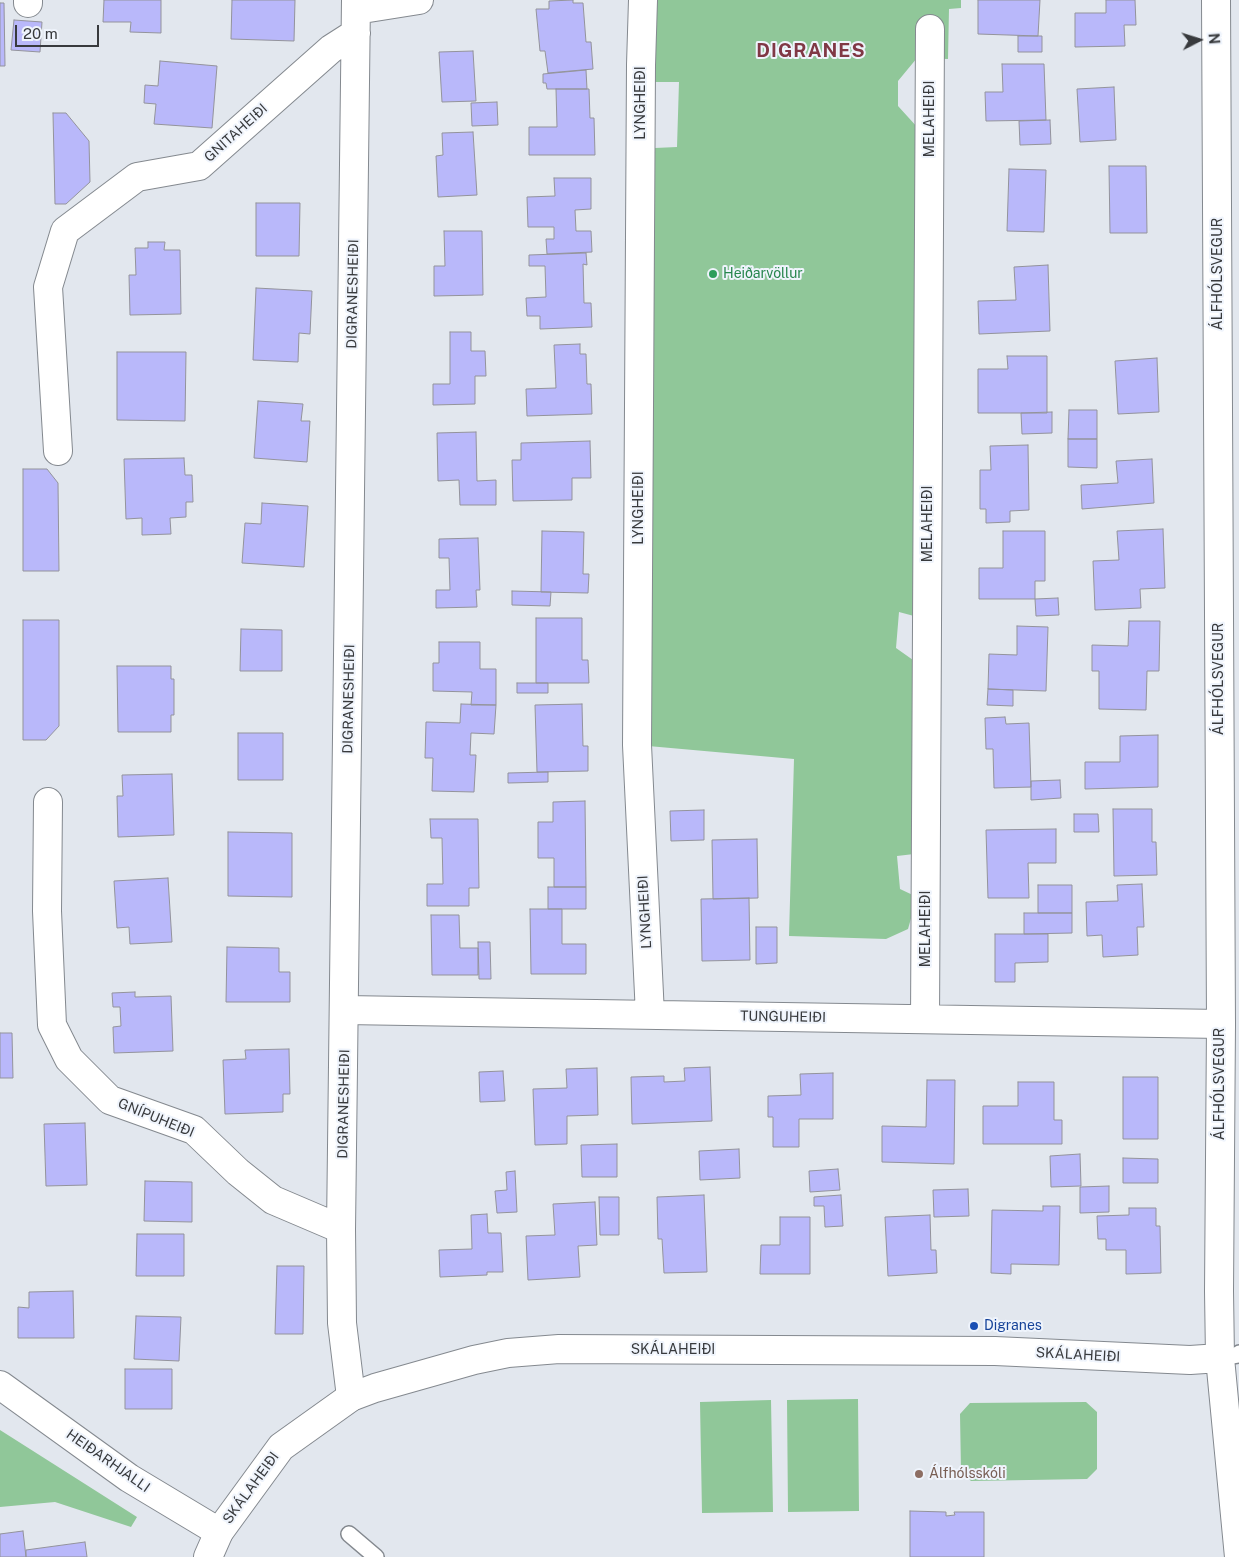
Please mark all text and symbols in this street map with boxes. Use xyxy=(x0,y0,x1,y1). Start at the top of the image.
scale bar xyxy=(18,15,101,47)
north arrow xyxy=(1174,15,1224,65)
text: 20 m xyxy=(23,25,58,42)
text: N xyxy=(1205,33,1222,45)
district label: DIGRANES xyxy=(755,40,867,62)
street label: LYNGHEIÐI xyxy=(633,66,649,140)
street label: MELAHEIÐI xyxy=(922,81,938,157)
street label: GNITAHEIÐI xyxy=(201,100,271,166)
street label: ÁLFHÓLSVEGUR xyxy=(1210,218,1226,330)
street label: DIGRANESHEIÐI xyxy=(344,239,362,349)
place label: Heiðarvöllur xyxy=(723,266,803,282)
marker: Heiðarvöllur xyxy=(707,268,719,280)
street label: LYNGHEIÐI xyxy=(631,471,647,545)
street label: MELAHEIÐI xyxy=(920,486,936,562)
street label: ÁLFHÓLSVEGUR xyxy=(1211,623,1227,735)
street label: DIGRANESHEIÐI xyxy=(340,644,358,754)
street label: LYNGHEIÐI xyxy=(635,875,655,949)
street label: MELAHEIÐI xyxy=(918,891,934,967)
street label: TUNGUHEIÐI xyxy=(740,1008,826,1026)
street label: ÁLFHÓLSVEGUR xyxy=(1212,1028,1228,1140)
street label: DIGRANESHEIÐI xyxy=(335,1049,353,1159)
street label: GNÍPUHEIÐI xyxy=(115,1095,197,1141)
place label: Digranes xyxy=(984,1318,1042,1334)
marker: Digranes xyxy=(968,1320,980,1332)
street label: SKÁLAHEIÐI xyxy=(631,1342,715,1358)
street label: SKÁLAHEIÐI xyxy=(1035,1344,1121,1366)
street label: HEIÐARHJALLI xyxy=(63,1426,153,1496)
street label: SKÁLAHEIÐI xyxy=(219,1449,283,1527)
place label: Álfhólsskóli xyxy=(929,1466,1006,1482)
marker: Álfhólsskóli xyxy=(913,1468,925,1480)

